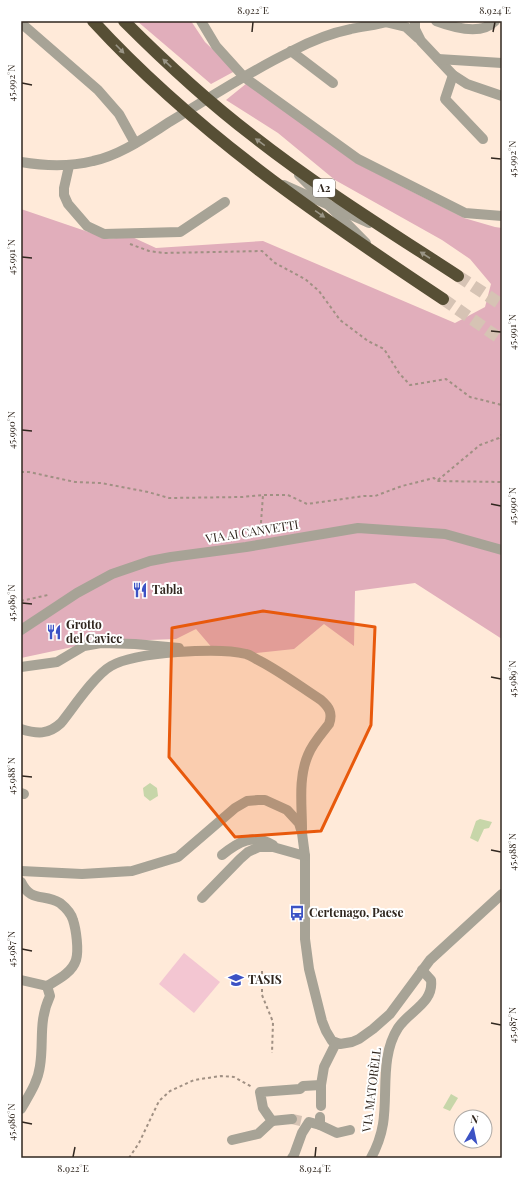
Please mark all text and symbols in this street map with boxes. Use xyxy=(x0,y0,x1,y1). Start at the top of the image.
text: 8.922°E xyxy=(237,3,269,17)
text: 8.924°E xyxy=(479,3,511,17)
one-way arrow xyxy=(115,44,125,54)
one-way arrow xyxy=(162,59,172,68)
text: 45.992°N xyxy=(4,65,18,101)
one-way arrow xyxy=(255,138,266,146)
text: 45.992°N xyxy=(505,141,519,177)
road number: A2 xyxy=(313,179,335,197)
one-way arrow xyxy=(314,210,325,218)
text: 45.991°N xyxy=(4,239,18,275)
one-way arrow xyxy=(420,251,431,259)
text: 45.991°N xyxy=(505,314,519,350)
text: 45.990°N xyxy=(4,411,18,449)
text: 45.990°N xyxy=(505,487,519,525)
street label: VIA AI CANVETTI xyxy=(203,516,300,546)
restaurant icon: Tabla xyxy=(131,581,149,599)
place label: Tabla xyxy=(152,581,184,597)
text: 45.989°N xyxy=(4,584,18,622)
place label: Grotto del Cavicc xyxy=(66,616,122,646)
restaurant icon: Grotto del Cavicc xyxy=(45,623,63,641)
text: 45.989°N xyxy=(505,660,519,698)
text: 45.988°N xyxy=(4,757,18,795)
text: 45.988°N xyxy=(505,833,519,871)
bus stop icon: Certenago, Paese xyxy=(288,904,306,922)
place label: Certenago, Paese xyxy=(309,904,403,920)
text: 45.987°N xyxy=(4,931,18,967)
school or university icon: TASIS xyxy=(227,971,245,989)
place label: TASIS xyxy=(248,971,282,987)
text: 45.987°N xyxy=(505,1007,519,1043)
street label: VIA MATORÈLL xyxy=(358,1047,384,1134)
text: 45.986°N xyxy=(4,1103,18,1141)
north arrow xyxy=(453,1109,493,1149)
text: N xyxy=(470,1111,480,1127)
text: 8.922°E xyxy=(57,1161,89,1175)
text: 8.924°E xyxy=(299,1161,331,1175)

